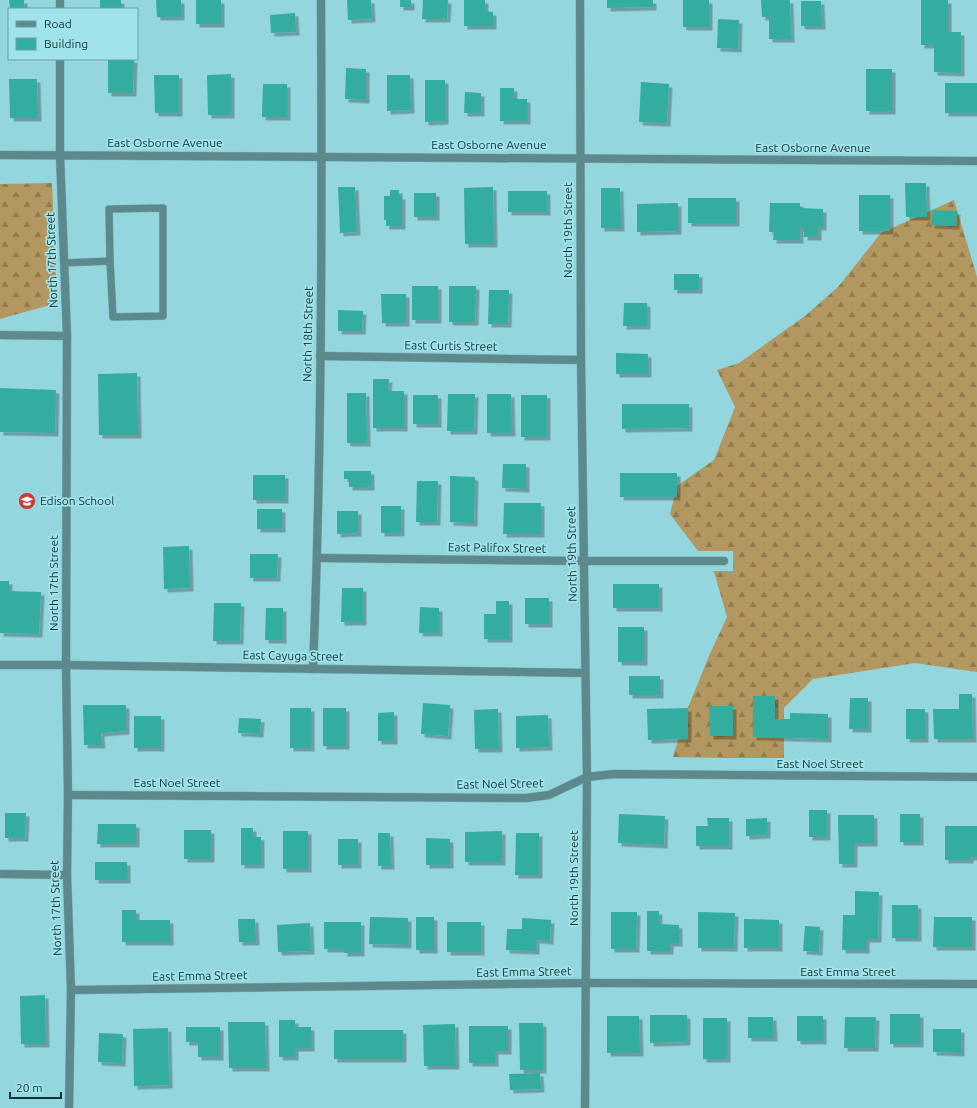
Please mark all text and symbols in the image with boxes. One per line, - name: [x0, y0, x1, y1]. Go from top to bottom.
- legend: [8, 8, 138, 60]
- text: Road: [44, 17, 72, 30]
- text: Building: [44, 37, 88, 50]
- street label: East Osborne Avenue: [107, 136, 223, 149]
- street label: East Osborne Avenue: [431, 138, 547, 151]
- street label: East Osborne Avenue: [755, 141, 871, 154]
- street label: North 19th Street: [561, 182, 574, 278]
- street label: North 17th Street: [43, 212, 60, 308]
- street label: North 18th Street: [300, 286, 315, 382]
- street label: East Curtis Street: [404, 338, 498, 353]
- school or university icon: Edison School: [17, 491, 37, 511]
- place label: Edison School: [40, 494, 114, 507]
- street label: North 19th Street: [564, 506, 579, 602]
- street label: North 17th Street: [47, 535, 60, 631]
- street label: East Palifox Street: [448, 540, 547, 555]
- street label: East Cayuga Street: [242, 648, 344, 663]
- street label: East Noel Street: [776, 757, 864, 770]
- street label: East Noel Street: [133, 776, 221, 789]
- street label: East Noel Street: [456, 776, 544, 791]
- street label: North 19th Street: [567, 830, 580, 926]
- street label: North 17th Street: [47, 860, 64, 956]
- street label: East Emma Street: [476, 964, 572, 979]
- street label: East Emma Street: [800, 965, 896, 978]
- street label: East Emma Street: [152, 968, 248, 983]
- scale bar: [10, 1074, 61, 1100]
- text: 20 m: [16, 1081, 43, 1094]

